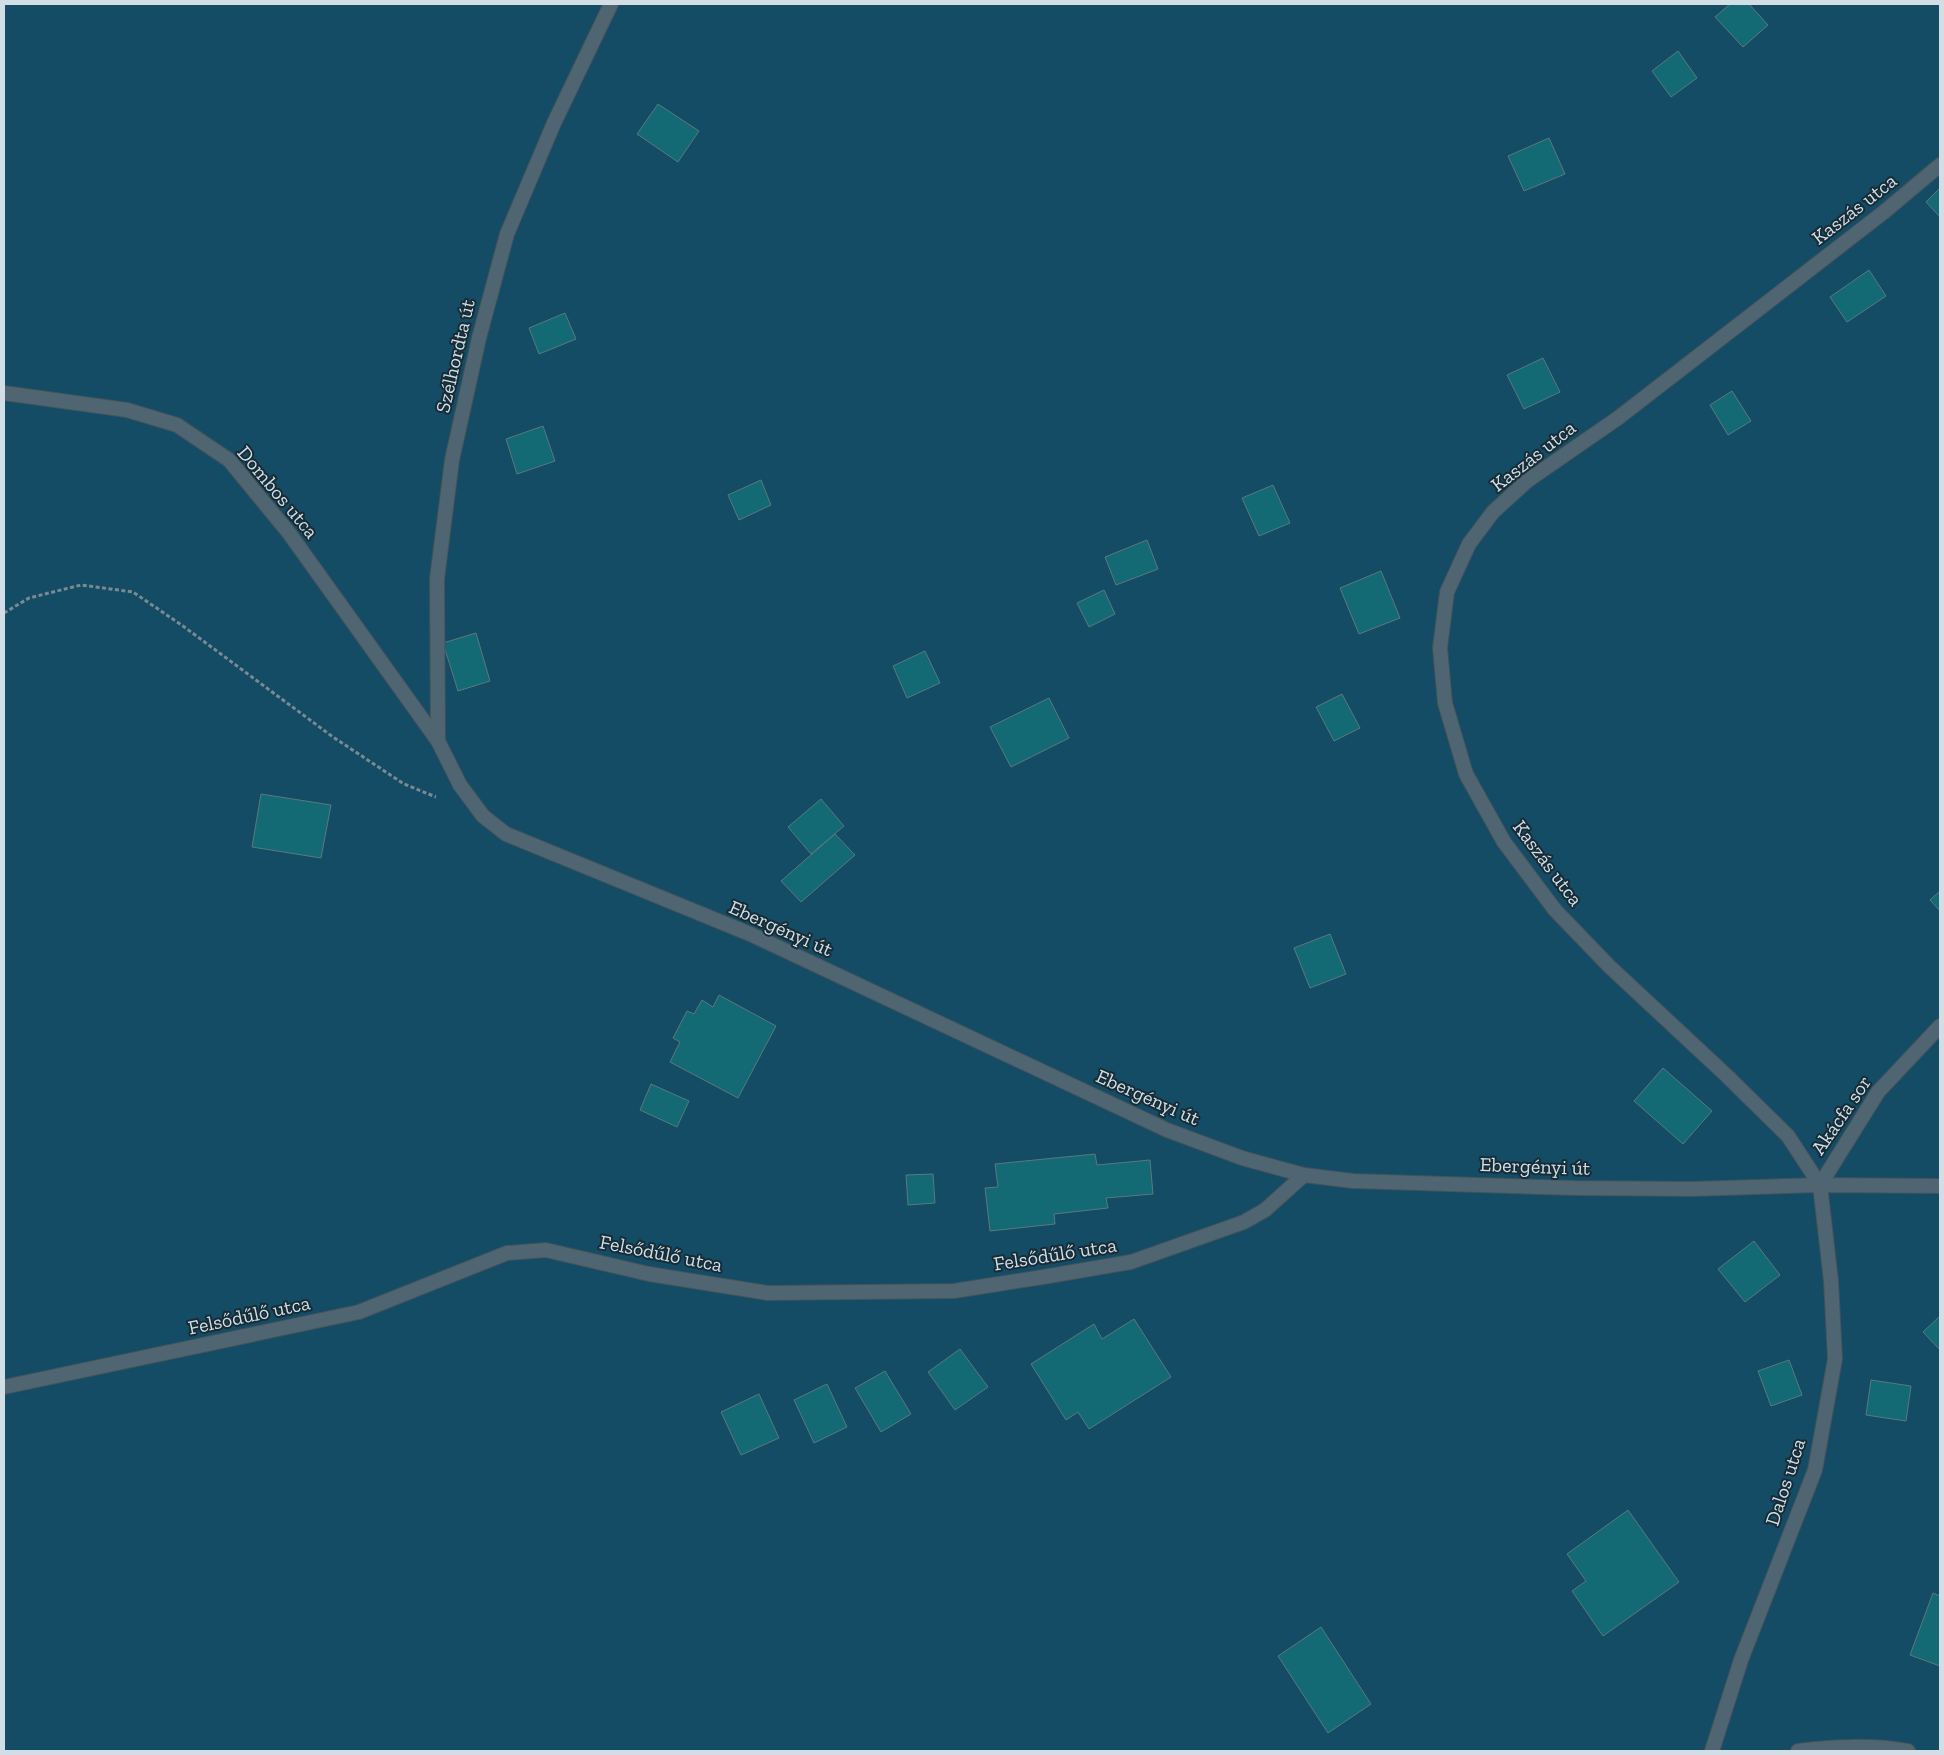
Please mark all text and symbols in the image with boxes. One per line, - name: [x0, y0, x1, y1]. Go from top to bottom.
- street label: Kaszás utca: [1807, 168, 1901, 250]
- street label: Szélhordta út: [430, 296, 480, 415]
- street label: Kaszás utca: [1486, 415, 1580, 497]
- street label: Dombos utca: [232, 441, 324, 543]
- street label: Kaszás utca: [1508, 815, 1588, 911]
- street label: Ebergényi út: [726, 895, 837, 962]
- street label: Ebergényi út: [1093, 1064, 1204, 1131]
- street label: Akácfa sor: [1806, 1071, 1876, 1159]
- street label: Ebergényi út: [1479, 1152, 1591, 1180]
- street label: Felsődűlő utca: [598, 1229, 725, 1277]
- street label: Felsődűlő utca: [992, 1232, 1119, 1276]
- street label: Felsődűlő utca: [186, 1290, 313, 1340]
- street label: Dalos utca: [1760, 1435, 1810, 1529]

